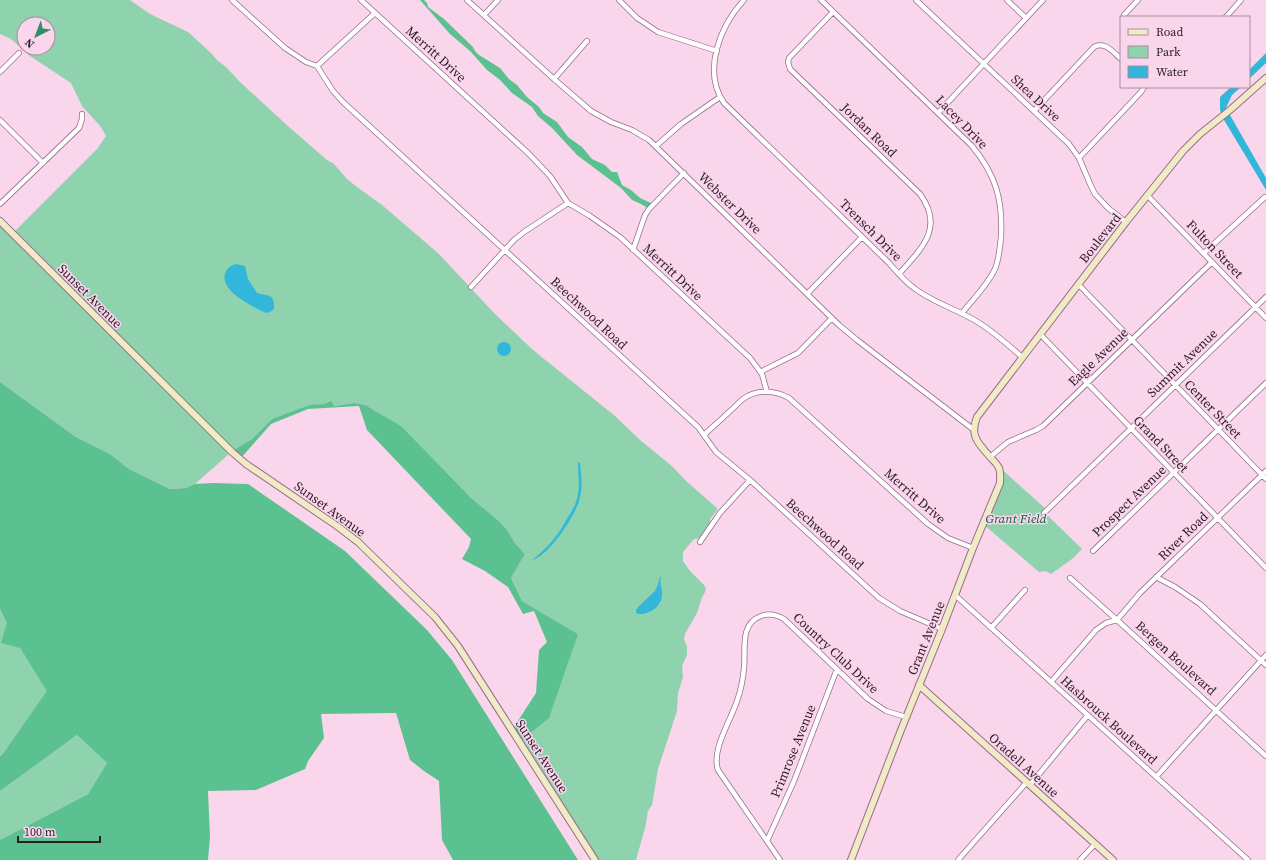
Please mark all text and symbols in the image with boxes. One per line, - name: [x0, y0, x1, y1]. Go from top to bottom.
- north arrow: [16, 16, 56, 56]
- legend: [1120, 16, 1250, 88]
- street label: Merritt Drive: [402, 22, 470, 86]
- text: Road: [1156, 24, 1183, 40]
- text: N: [22, 35, 38, 51]
- text: Park: [1156, 44, 1181, 60]
- text: Water: [1156, 64, 1188, 80]
- street label: Shea Drive: [1008, 71, 1065, 126]
- street label: Lacey Drive: [932, 92, 992, 153]
- street label: Jordan Road: [837, 98, 901, 161]
- street label: Webster Drive: [695, 168, 766, 238]
- street label: Trensch Drive: [836, 195, 906, 265]
- street label: Boulevard: [1075, 209, 1125, 266]
- street label: Fulton Street: [1183, 216, 1248, 282]
- street label: Merritt Drive: [639, 240, 707, 304]
- street label: Sunset Avenue: [54, 260, 126, 332]
- street label: Beechwood Road: [547, 273, 631, 353]
- street label: Eagle Avenue: [1064, 324, 1132, 390]
- street label: Summit Avenue: [1143, 325, 1221, 401]
- street label: Center Street: [1181, 376, 1246, 443]
- street label: Grand Street: [1130, 412, 1193, 477]
- street label: Prospect Avenue: [1089, 461, 1170, 540]
- street label: Merritt Drive: [881, 465, 949, 528]
- street label: Sunset Avenue: [291, 477, 369, 541]
- street label: Beechwood Road: [783, 495, 868, 574]
- street label: River Road: [1154, 508, 1212, 564]
- park label: Grant Field: [985, 510, 1047, 527]
- street label: Grant Avenue: [903, 598, 949, 678]
- street label: Country Club Drive: [789, 609, 883, 698]
- street label: Bergen Boulevard: [1132, 617, 1220, 699]
- street label: Hasbrouck Boulevard: [1057, 672, 1161, 768]
- street label: Primrose Avenue: [767, 702, 820, 800]
- street label: Sunset Avenue: [512, 716, 572, 796]
- street label: Oradell Avenue: [985, 729, 1063, 801]
- scale bar: [18, 818, 100, 844]
- text: 100 m: [24, 824, 56, 840]

